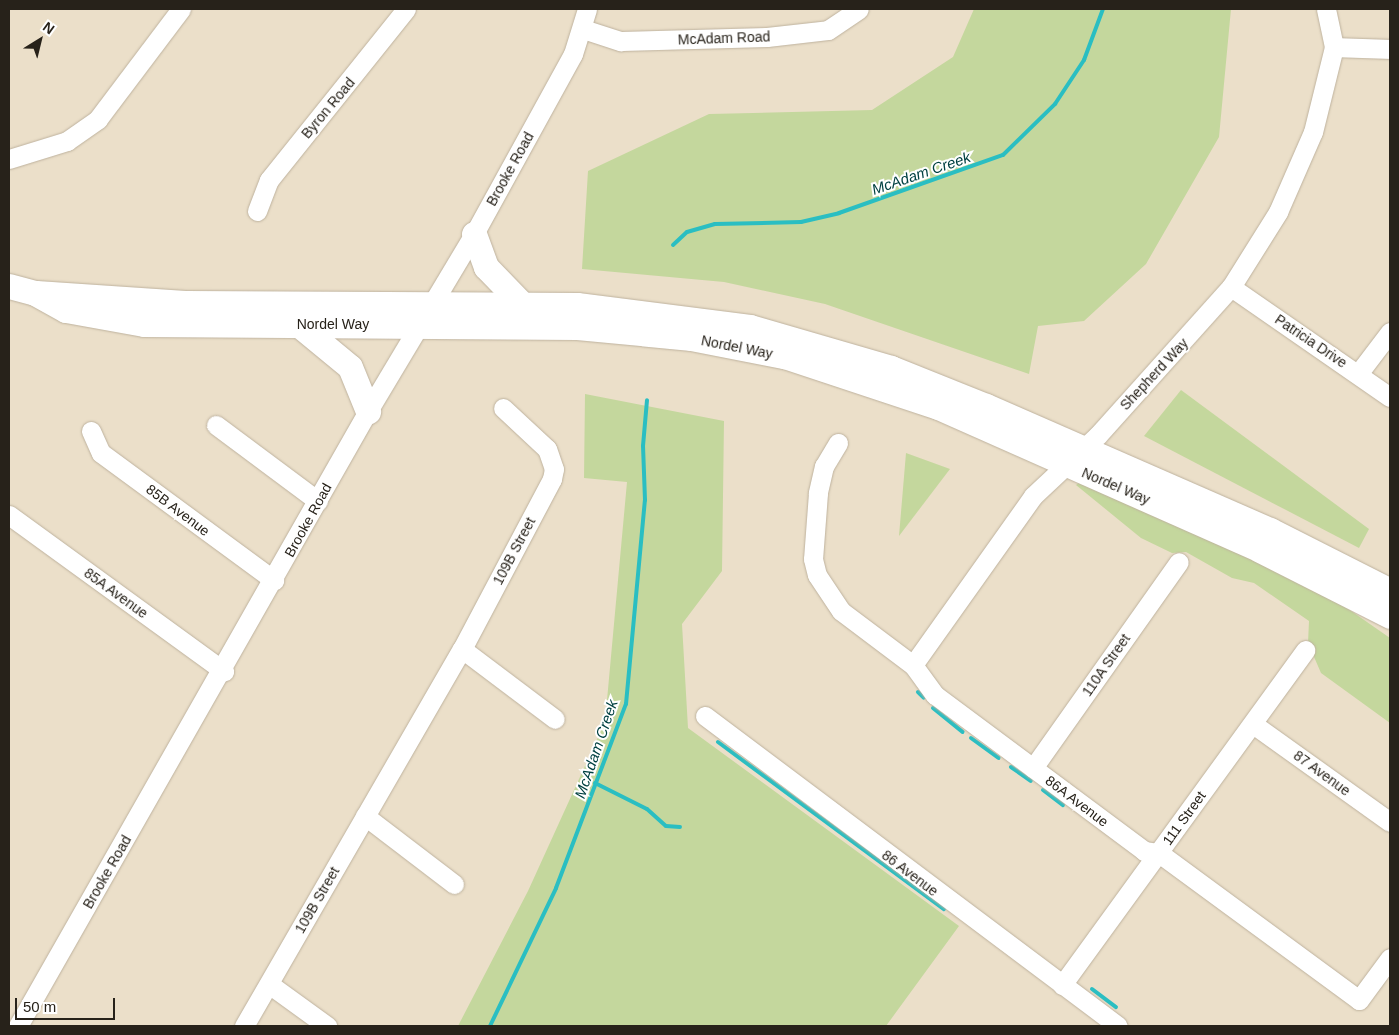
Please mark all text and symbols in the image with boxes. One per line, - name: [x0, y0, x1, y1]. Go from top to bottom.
- north arrow: [15, 15, 65, 65]
- text: N: [40, 18, 58, 37]
- street label: McAdam Road: [677, 28, 771, 48]
- street label: Byron Road: [298, 74, 358, 142]
- street label: Brooke Road: [483, 129, 537, 209]
- water label: McAdam Creek: [869, 148, 973, 198]
- street label: Patricia Drive: [1272, 311, 1350, 371]
- street label: Nordel Way: [297, 316, 369, 332]
- street label: Nordel Way: [700, 332, 774, 362]
- street label: Shepherd Way: [1116, 335, 1192, 413]
- street label: Nordel Way: [1079, 464, 1153, 508]
- street label: 85B Avenue: [143, 480, 213, 540]
- street label: Brooke Road: [281, 480, 335, 560]
- street label: 109B Street: [489, 514, 539, 588]
- street label: 85A Avenue: [80, 564, 152, 622]
- street label: 110A Street: [1078, 630, 1134, 700]
- water label: McAdam Creek: [571, 697, 621, 801]
- street label: 87 Avenue: [1290, 747, 1354, 799]
- street label: 86A Avenue: [1042, 771, 1112, 831]
- street label: 111 Street: [1159, 788, 1209, 848]
- street label: Brooke Road: [79, 832, 135, 912]
- street label: 86 Avenue: [878, 846, 942, 900]
- street label: 109B Street: [291, 864, 343, 936]
- scale bar: [18, 988, 118, 1020]
- text: 50 m: [23, 998, 56, 1015]

